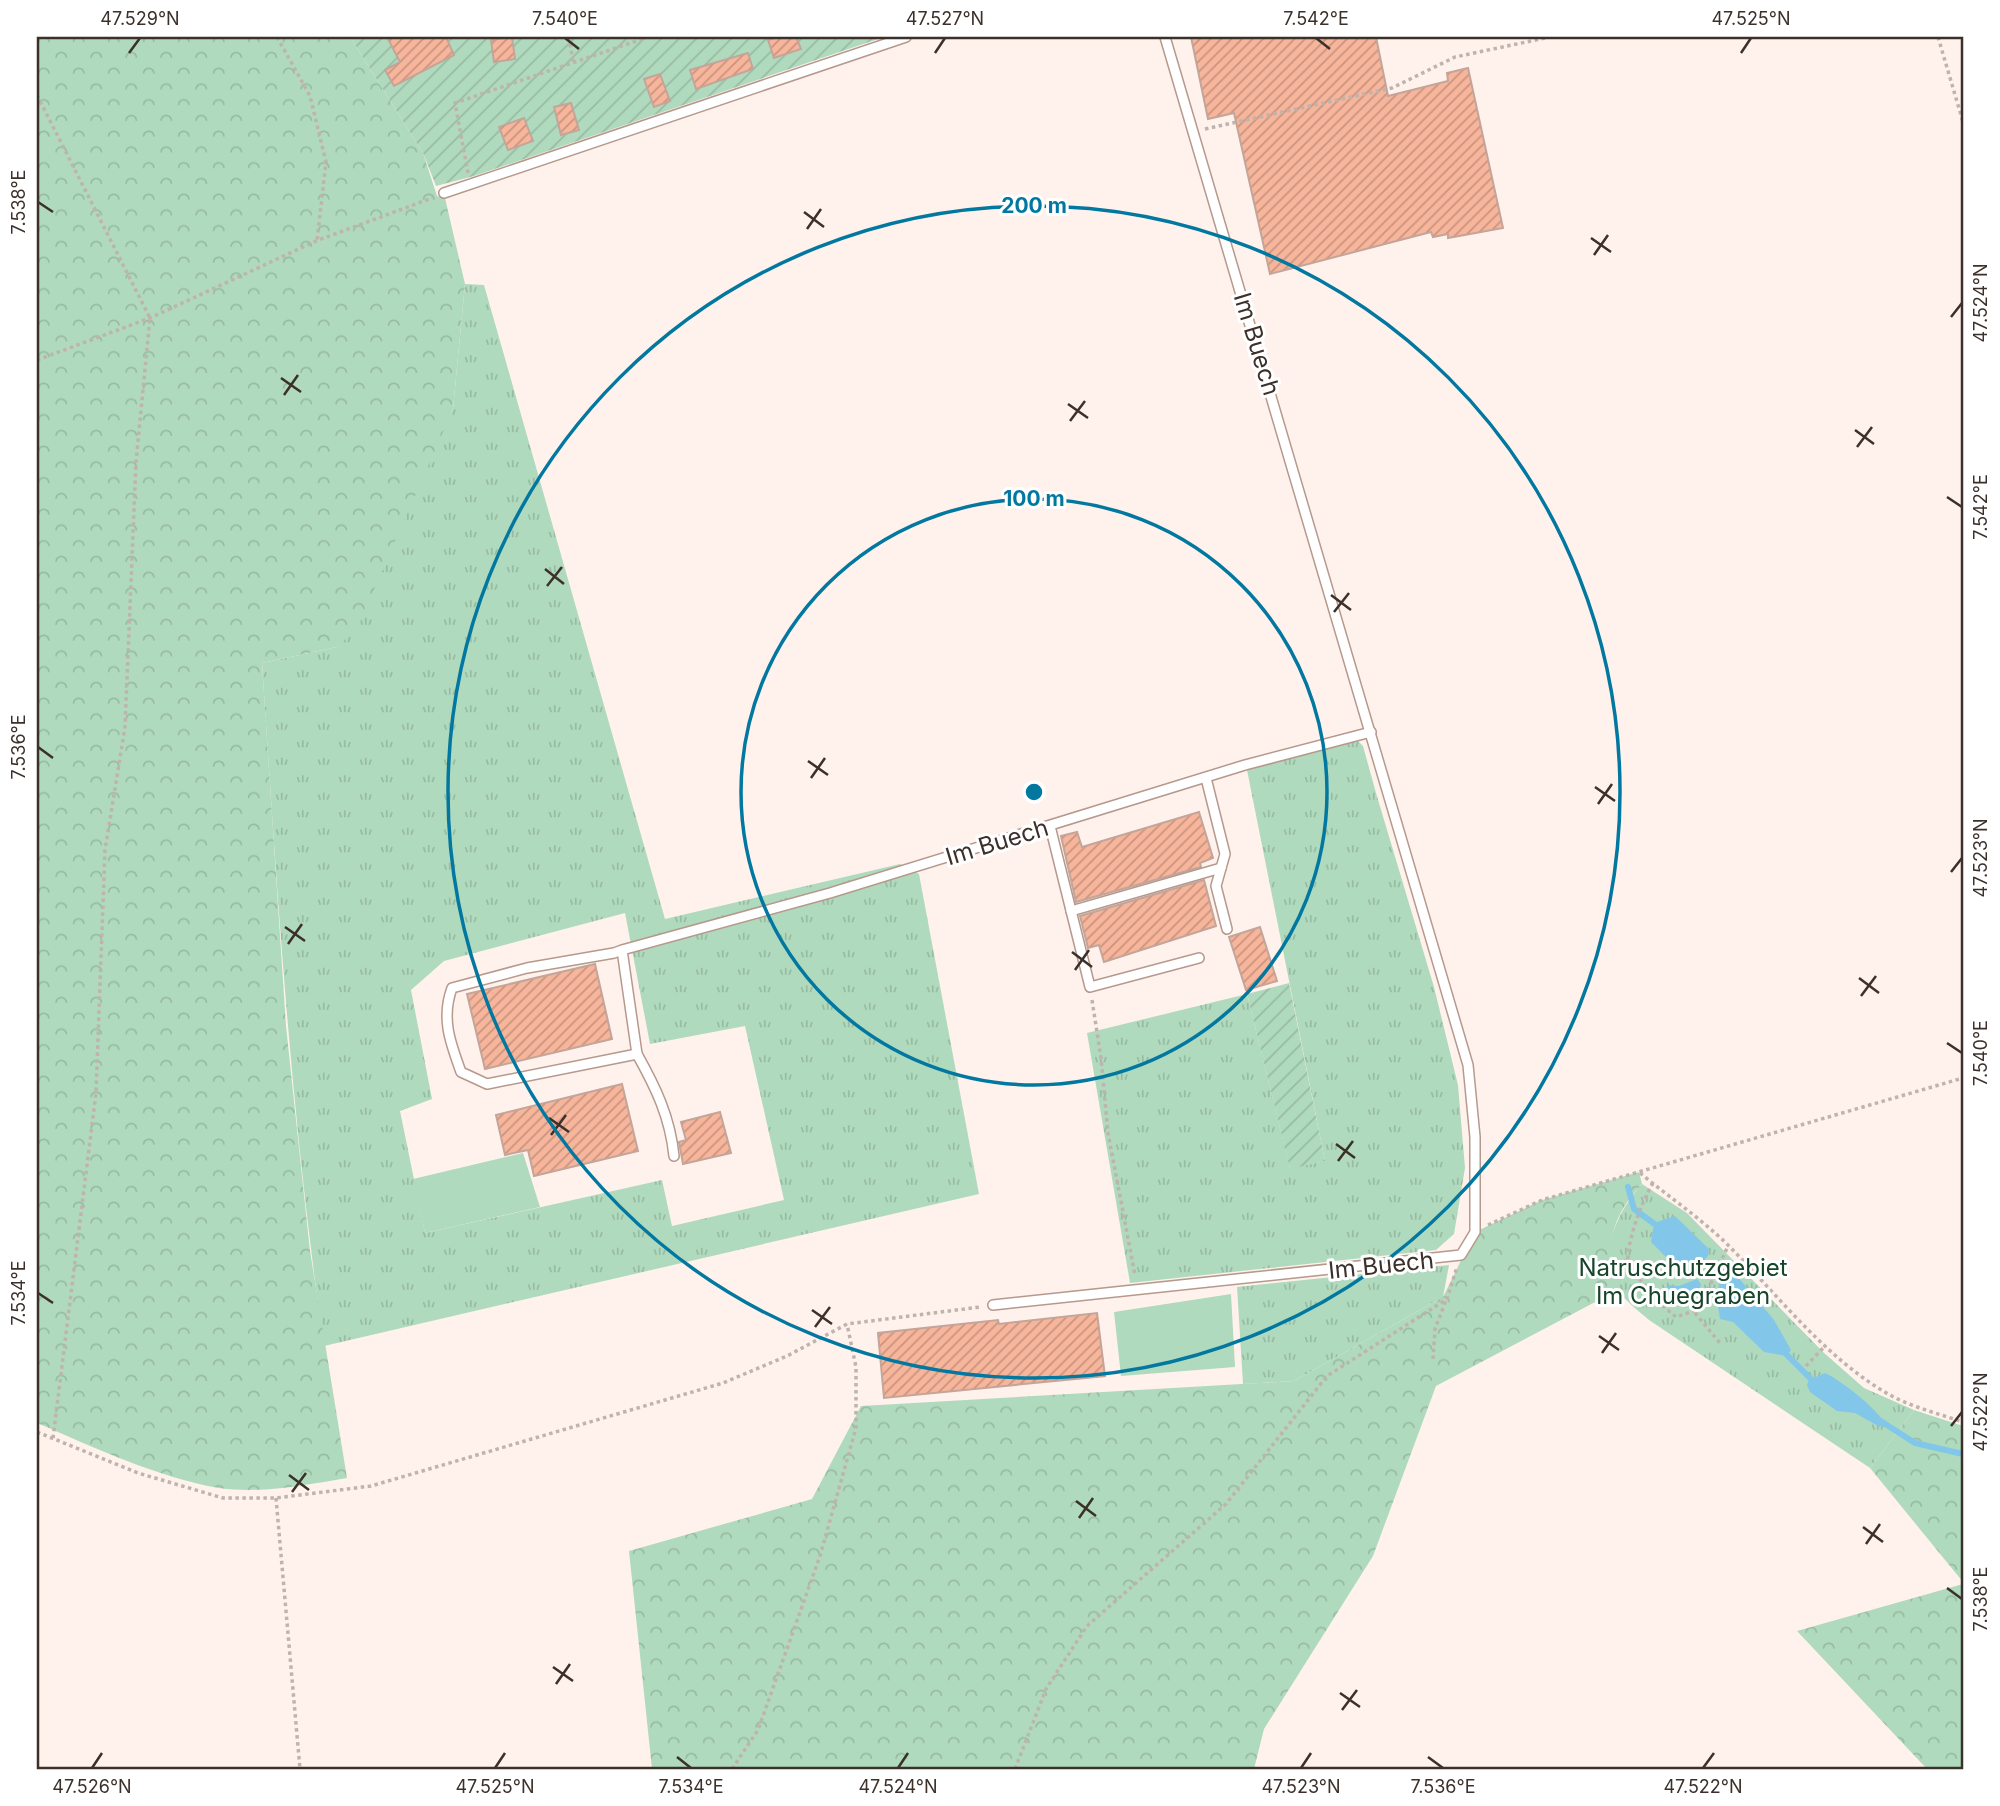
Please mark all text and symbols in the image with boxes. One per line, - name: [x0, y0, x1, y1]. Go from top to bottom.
- text: 47.529°N: [100, 8, 180, 29]
- text: 7.540°E: [532, 8, 598, 29]
- text: 47.527°N: [906, 8, 984, 29]
- text: 7.542°E: [1283, 8, 1349, 29]
- text: 47.525°N: [1711, 8, 1791, 29]
- text: 7.538°E: [8, 170, 29, 234]
- text: 200 m: [1001, 193, 1067, 218]
- text: 47.524°N: [1970, 263, 1991, 343]
- street label: Im Buech: [1228, 289, 1286, 399]
- text: 7.542°E: [1970, 474, 1991, 540]
- text: 100 m: [1003, 486, 1065, 511]
- text: 7.536°E: [8, 714, 29, 780]
- centre of rings: [1022, 780, 1046, 804]
- street label: Im Buech: [942, 813, 1052, 871]
- text: 47.523°N: [1970, 818, 1991, 898]
- text: 7.540°E: [1970, 1020, 1991, 1086]
- street label: Im Buech: [1327, 1245, 1435, 1285]
- park label: Natruschutzgebiet Im Chuegraben: [1578, 1253, 1788, 1310]
- text: 7.534°E: [8, 1260, 29, 1326]
- text: 47.522°N: [1970, 1372, 1991, 1452]
- text: 7.538°E: [1970, 1567, 1991, 1631]
- text: 47.526°N: [52, 1776, 132, 1797]
- text: 47.525°N: [455, 1776, 535, 1797]
- text: 7.534°E: [658, 1776, 724, 1797]
- text: 47.524°N: [858, 1776, 938, 1797]
- text: 47.523°N: [1261, 1776, 1341, 1797]
- text: 7.536°E: [1410, 1776, 1476, 1797]
- text: 47.522°N: [1663, 1776, 1743, 1797]

